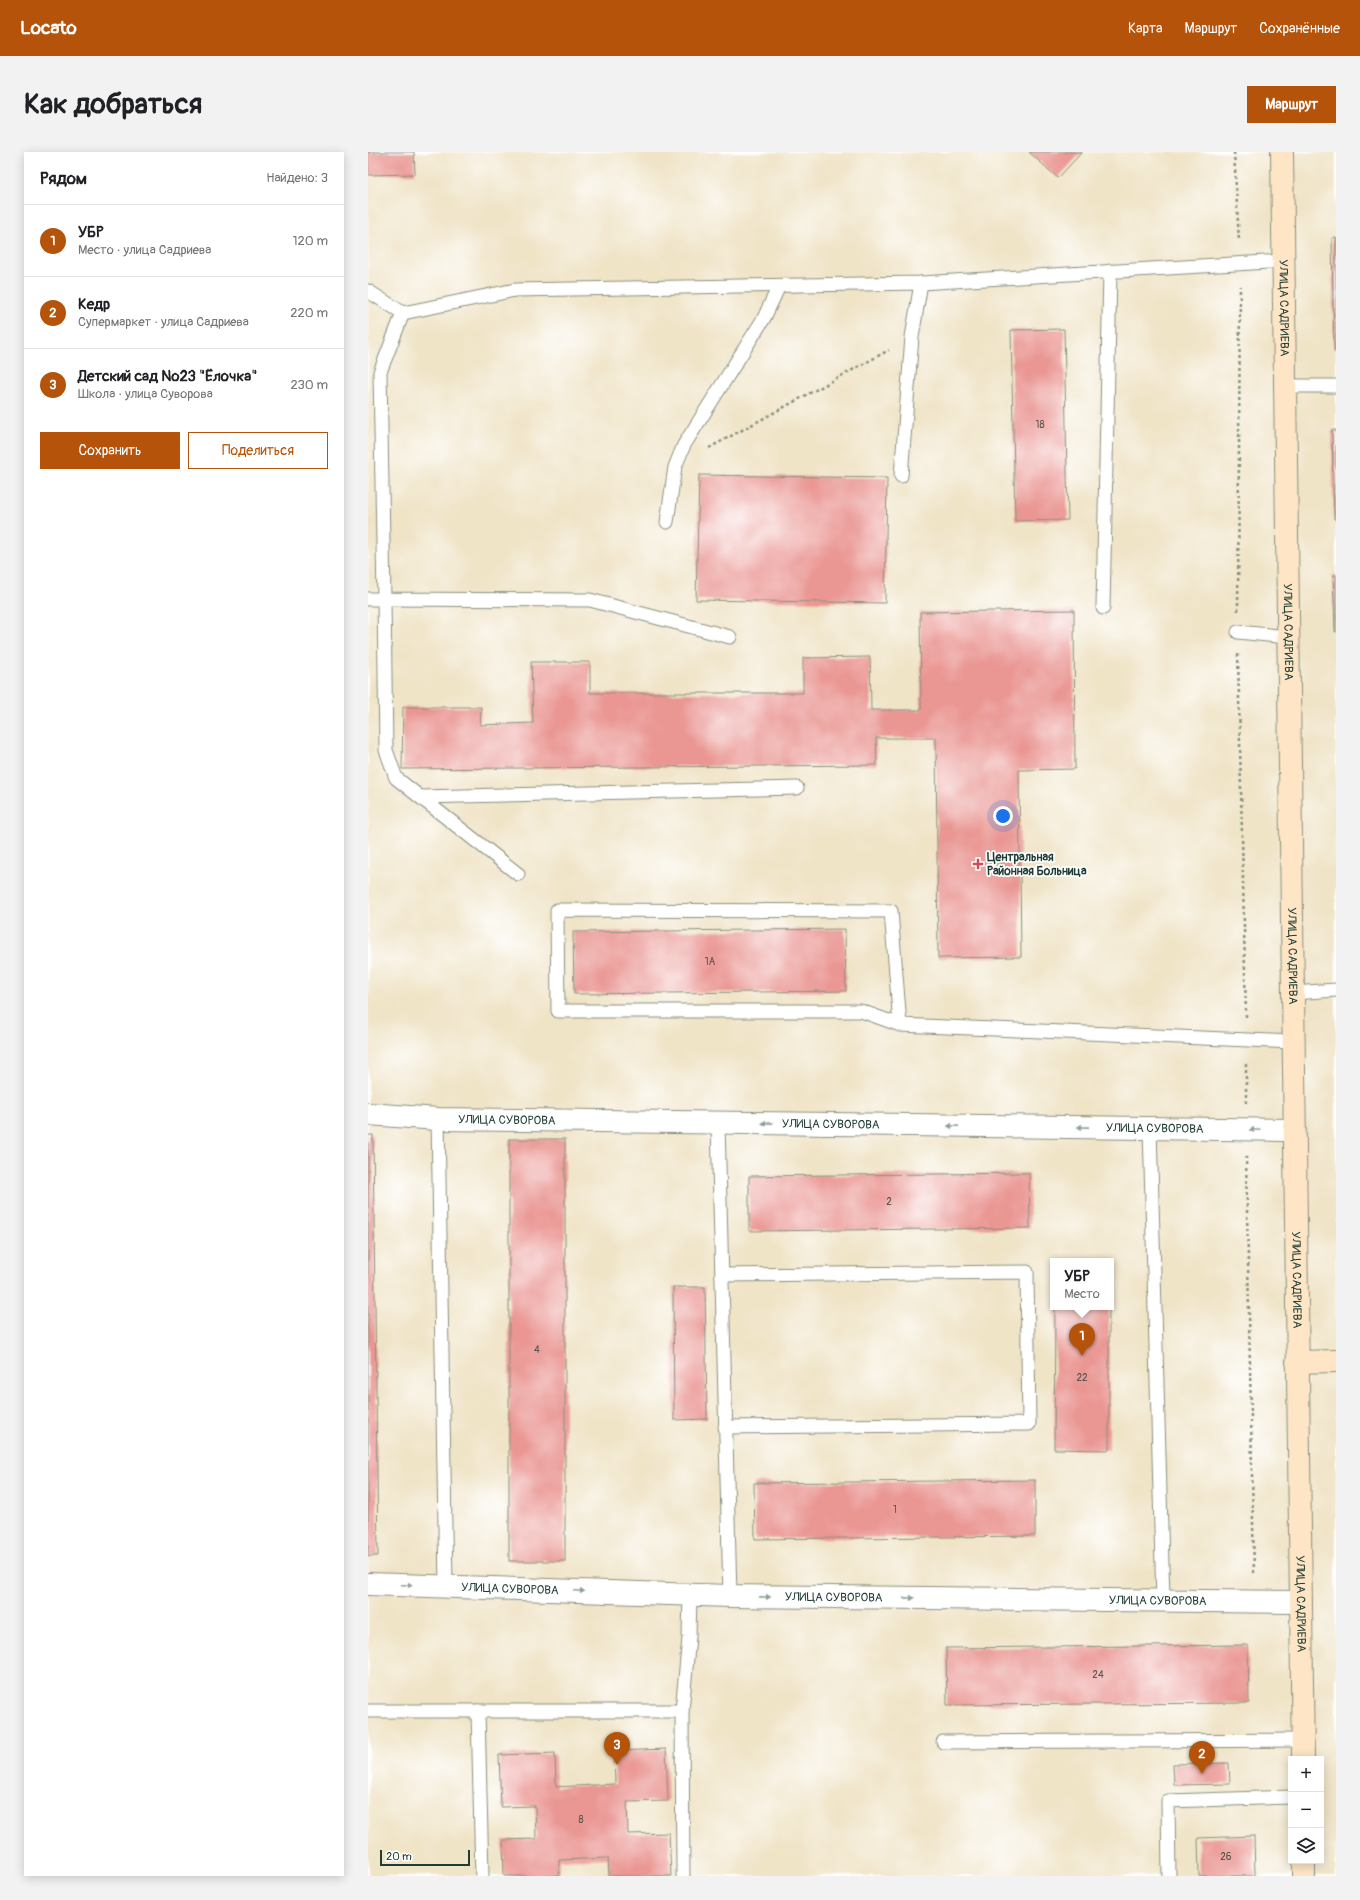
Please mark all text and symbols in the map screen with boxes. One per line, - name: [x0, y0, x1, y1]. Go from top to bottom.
- text: Locato: [20, 16, 77, 40]
- text: Карта: [1128, 20, 1163, 37]
- text: Маршрут: [1185, 20, 1237, 37]
- text: Сохранённые: [1259, 20, 1340, 37]
- button: Маршрут: [1247, 86, 1336, 123]
- text: Как добраться: [24, 87, 202, 122]
- text: Рядом: [40, 168, 87, 189]
- text: Найдено: 3: [266, 170, 328, 186]
- text: УБР: [78, 223, 103, 242]
- text: 1: [50, 233, 56, 249]
- text: 120 m: [292, 233, 328, 249]
- text: Место · улица Садриева: [78, 242, 211, 258]
- street label: УЛИЦА САДРИЕВА: [1276, 259, 1292, 357]
- text: Кедр: [78, 295, 110, 314]
- text: 2: [49, 305, 57, 321]
- text: 220 m: [290, 305, 328, 321]
- text: Супермаркет · улица Садриева: [78, 314, 249, 330]
- text: Детский сад №23 "Ёлочка": [78, 367, 257, 386]
- text: 3: [49, 377, 57, 393]
- text: 230 m: [291, 377, 328, 393]
- text: Школа · улица Суворова: [78, 386, 213, 402]
- house number: 18: [1036, 419, 1044, 431]
- button: Сохранить: [40, 432, 180, 469]
- button: Поделиться: [188, 432, 328, 469]
- street label: УЛИЦА САДРИЕВА: [1280, 583, 1296, 681]
- your location: [993, 806, 1013, 826]
- place label: Центральная Районная Больница: [987, 850, 1087, 879]
- marker: Центральная Районная Больница: [972, 858, 984, 870]
- street label: УЛИЦА САДРИЕВА: [1284, 907, 1301, 1005]
- house number: 1А: [705, 956, 716, 968]
- street label: УЛИЦА СУВОРОВА: [458, 1112, 556, 1128]
- street label: УЛИЦА СУВОРОВА: [782, 1116, 880, 1132]
- one-way arrow: [760, 1120, 773, 1126]
- street label: УЛИЦА СУВОРОВА: [1106, 1120, 1204, 1136]
- one-way arrow: [946, 1123, 959, 1129]
- one-way arrow: [1076, 1124, 1089, 1130]
- one-way arrow: [1248, 1127, 1261, 1133]
- house number: 2: [886, 1196, 892, 1208]
- street label: УЛИЦА САДРИЕВА: [1289, 1231, 1305, 1329]
- popup: [1050, 1258, 1114, 1310]
- text: УБР: [1064, 1267, 1090, 1286]
- text: Место: [1064, 1286, 1100, 1302]
- pin: 1: [1069, 1323, 1095, 1356]
- house number: 4: [534, 1344, 540, 1356]
- house number: 22: [1076, 1372, 1088, 1384]
- house number: 1: [893, 1504, 897, 1516]
- street label: УЛИЦА САДРИЕВА: [1293, 1555, 1309, 1653]
- street label: УЛИЦА СУВОРОВА: [461, 1580, 559, 1598]
- one-way arrow: [401, 1582, 414, 1588]
- one-way arrow: [573, 1587, 585, 1594]
- street label: УЛИЦА СУВОРОВА: [785, 1589, 883, 1605]
- street label: УЛИЦА СУВОРОВА: [1109, 1592, 1207, 1609]
- one-way arrow: [759, 1594, 772, 1600]
- one-way arrow: [903, 1595, 916, 1601]
- house number: 24: [1092, 1669, 1104, 1681]
- pin: 3: [604, 1732, 630, 1765]
- pin: 2: [1189, 1741, 1215, 1774]
- map controls: [1288, 1756, 1324, 1864]
- button: +: [1288, 1756, 1324, 1792]
- button: −: [1288, 1792, 1324, 1828]
- house number: 8: [578, 1814, 584, 1826]
- button: layers: [1288, 1828, 1324, 1864]
- scale bar: [380, 1848, 470, 1867]
- text: 20 m: [386, 1850, 412, 1863]
- house number: 26: [1220, 1851, 1232, 1863]

